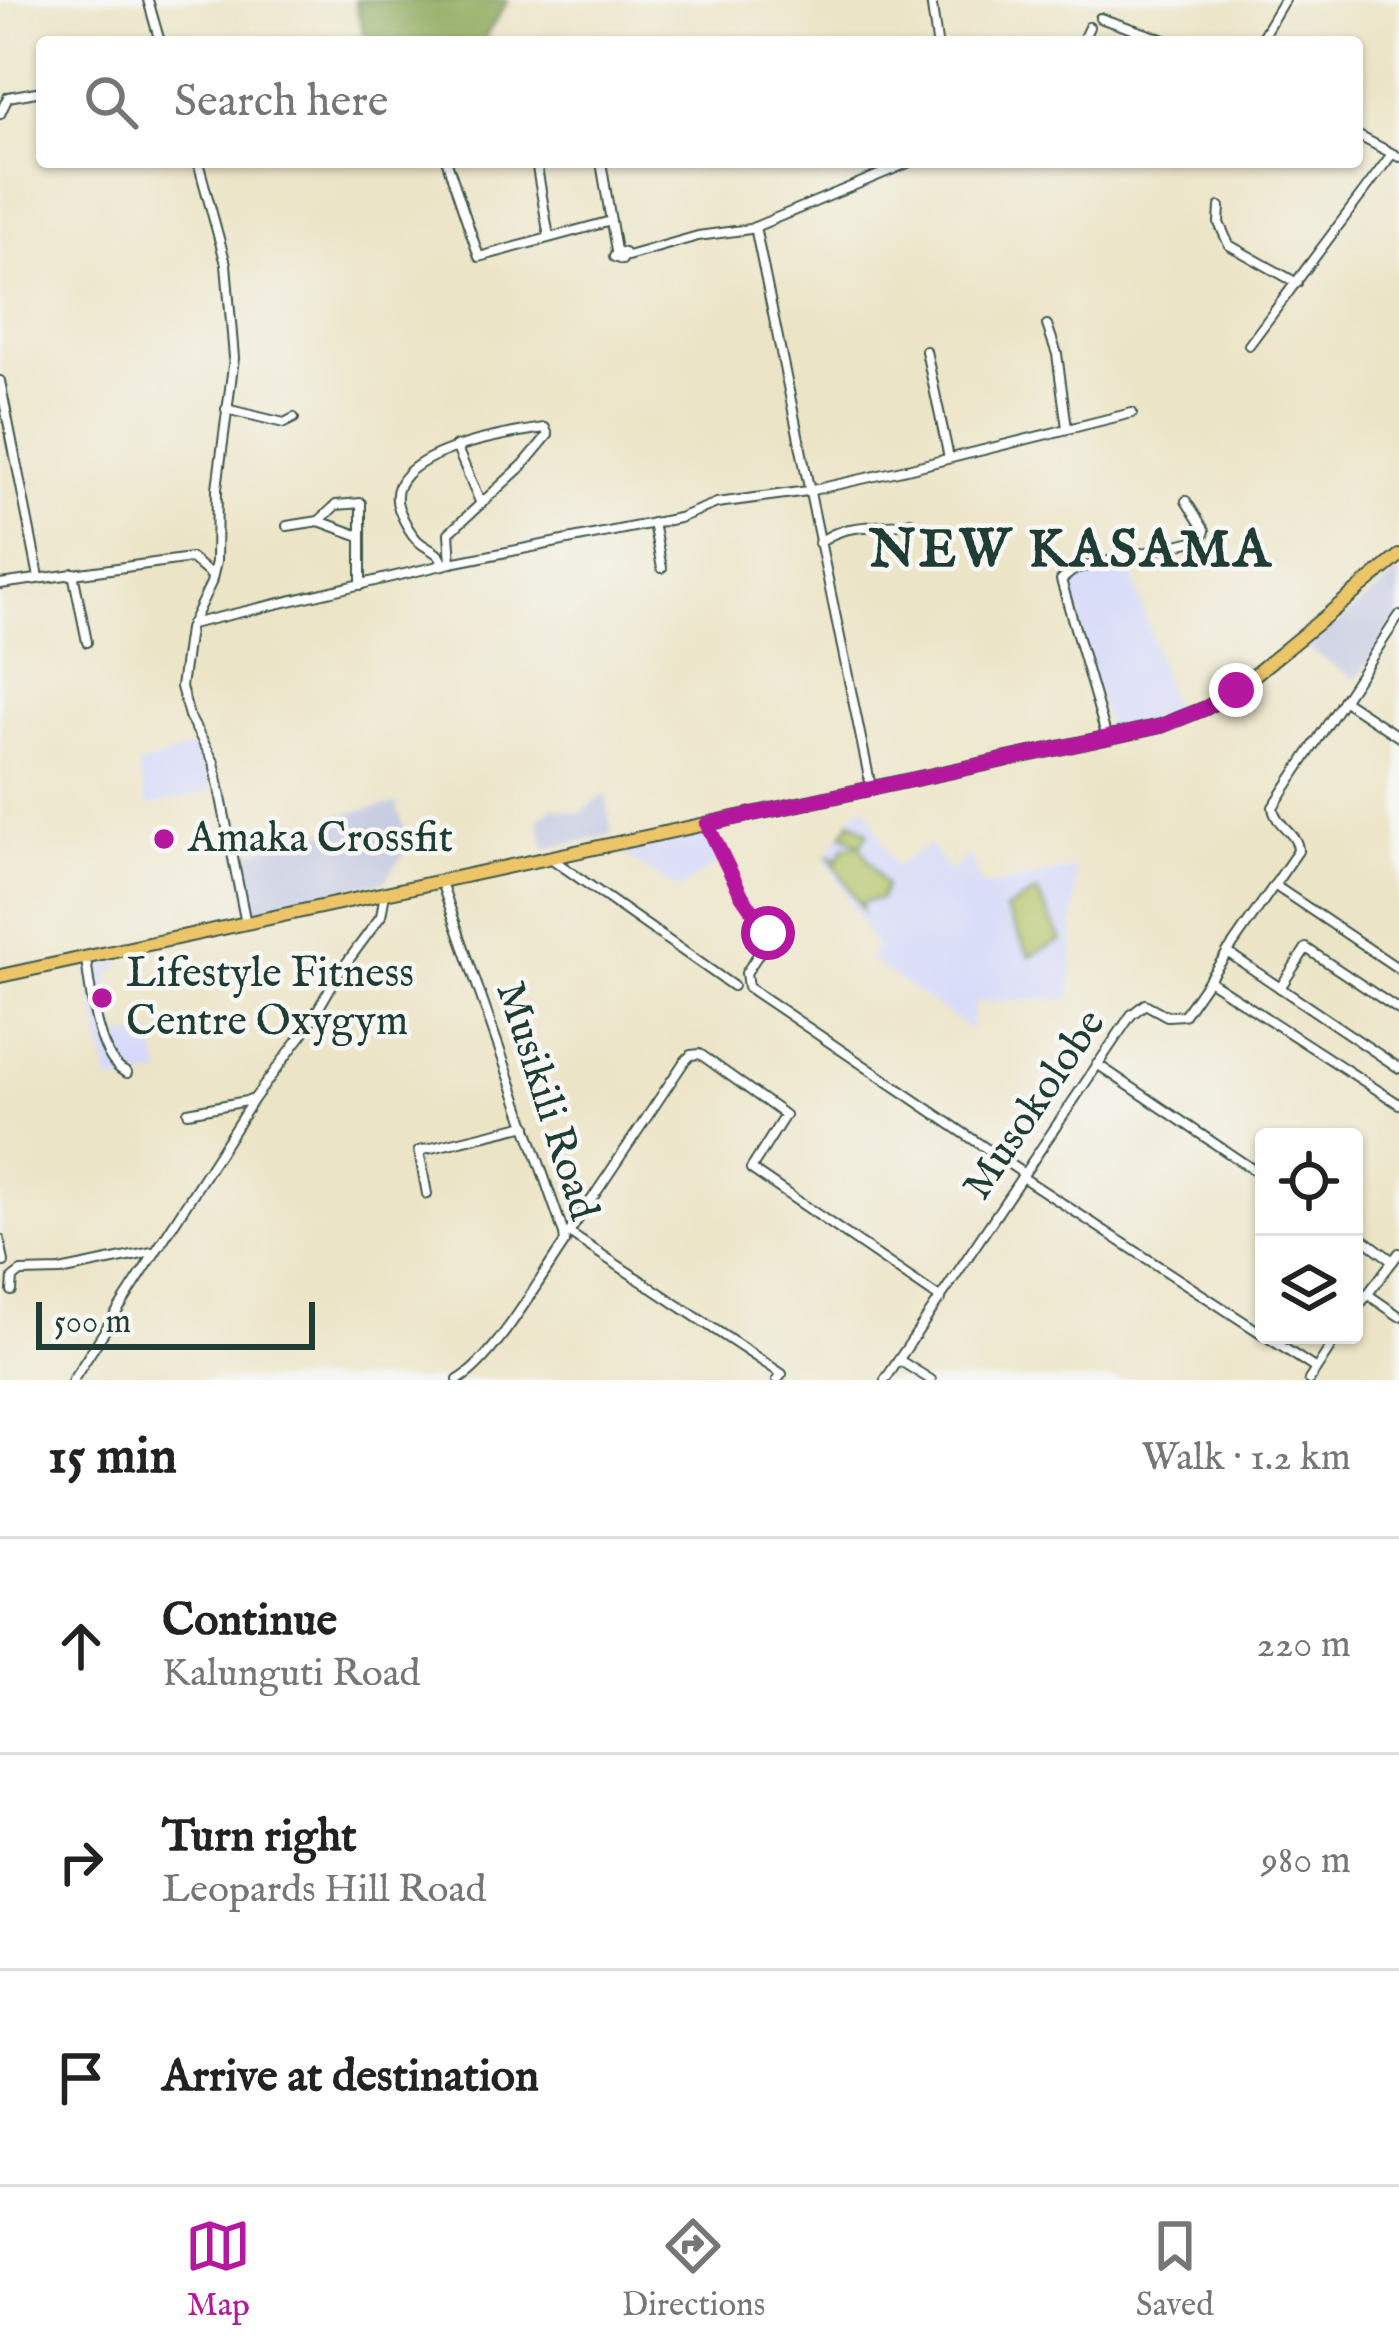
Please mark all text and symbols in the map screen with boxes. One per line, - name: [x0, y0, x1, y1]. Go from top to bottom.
- search box: [36, 36, 1363, 168]
- icon: search: [78, 69, 144, 135]
- text: Search here: [174, 74, 388, 131]
- district label: NEW KASAMA: [868, 517, 1273, 586]
- route end: [1209, 663, 1263, 717]
- place label: Amaka Crossfit: [187, 813, 453, 866]
- marker: Amaka Crossfit: [151, 826, 177, 852]
- route start: [741, 906, 795, 960]
- place label: Lifestyle Fitness Centre Oxygym: [126, 948, 414, 1049]
- street label: Musikili Road: [483, 975, 610, 1227]
- marker: Lifestyle Fitness Centre Oxygym: [89, 985, 115, 1011]
- street label: Musokolobe: [952, 1000, 1118, 1210]
- map controls: [1255, 1128, 1363, 1344]
- button: locate: [1255, 1128, 1363, 1236]
- button: layers: [1255, 1236, 1363, 1344]
- scale bar: [36, 1296, 315, 1349]
- text: 500 m: [54, 1302, 131, 1344]
- text: 15 min: [48, 1426, 177, 1491]
- text: Walk · 1.2 km: [1142, 1434, 1351, 1483]
- text: Continue: [162, 1593, 337, 1650]
- icon: ahead: [48, 1613, 114, 1679]
- text: 220 m: [1257, 1621, 1351, 1670]
- text: Kalunguti Road: [162, 1650, 420, 1699]
- text: Turn right: [162, 1809, 357, 1866]
- icon: right: [48, 1829, 114, 1895]
- text: 980 m: [1261, 1837, 1351, 1886]
- text: Leopards Hill Road: [162, 1866, 486, 1915]
- icon: arrive: [48, 2045, 114, 2111]
- text: Arrive at destination: [162, 2049, 539, 2106]
- tab: Map: [185, 2213, 251, 2327]
- tab: Directions: [622, 2213, 765, 2327]
- tab: Saved: [1136, 2213, 1214, 2327]

